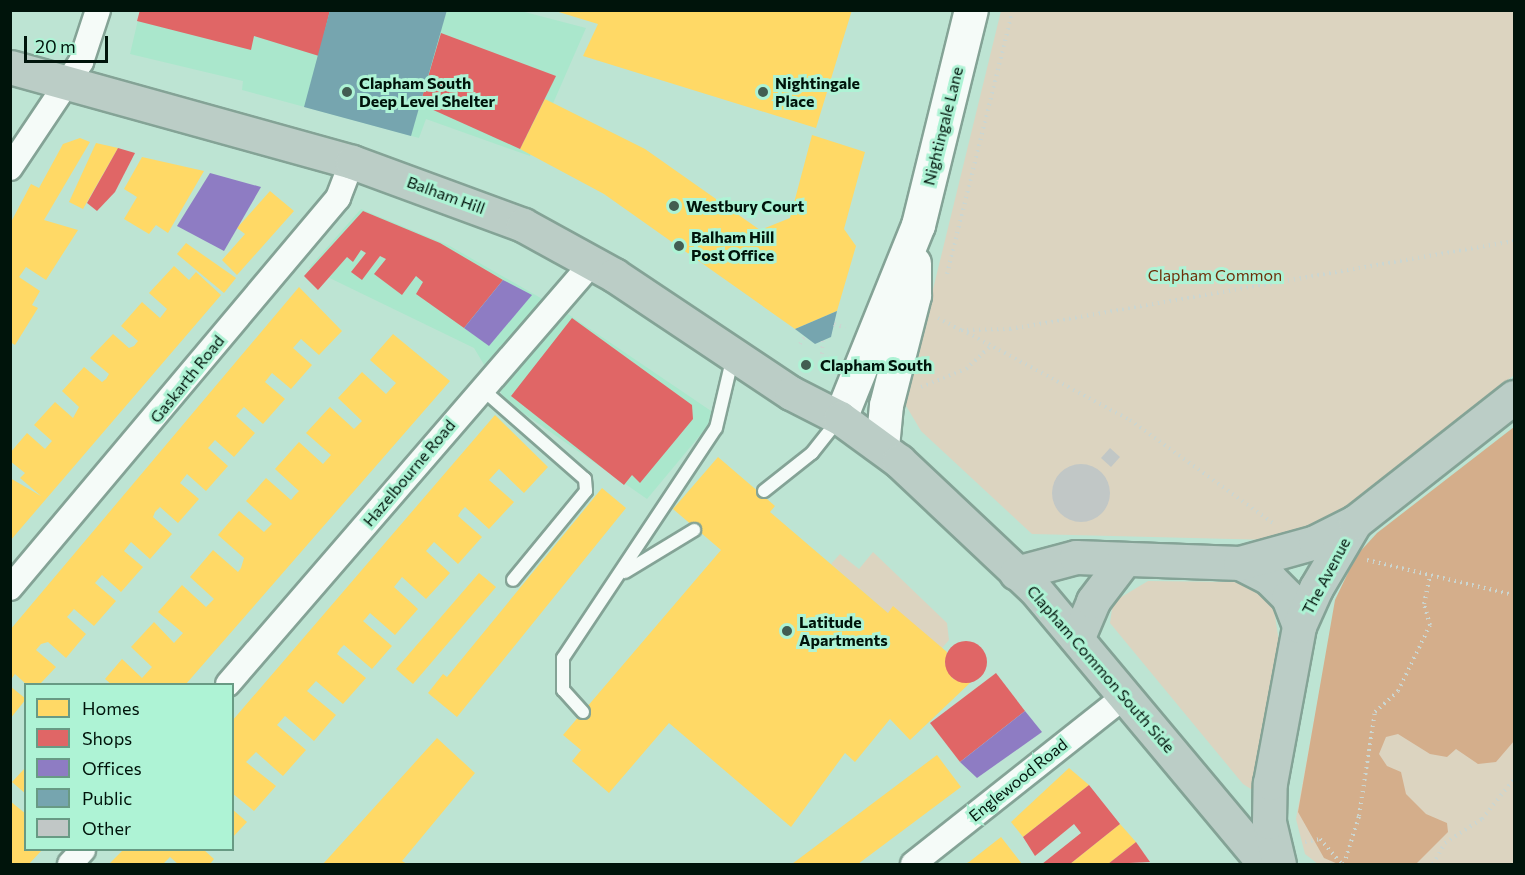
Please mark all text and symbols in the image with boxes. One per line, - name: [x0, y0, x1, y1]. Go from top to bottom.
- scale bar: [27, 24, 111, 62]
- text: 20 m: [35, 35, 76, 57]
- street label: Nightingale Lane: [919, 65, 967, 187]
- place label: Clapham South Deep Level Shelter: [359, 73, 495, 111]
- place label: Nightingale Place: [775, 73, 860, 111]
- marker: Clapham South Deep Level Shelter: [340, 85, 354, 99]
- marker: Nightingale Place: [756, 85, 770, 99]
- street label: Balham Hill: [404, 172, 488, 218]
- place label: Westbury Court: [686, 196, 804, 216]
- marker: Westbury Court: [667, 199, 681, 213]
- place label: Balham Hill Post Office: [691, 227, 774, 265]
- marker: Balham Hill Post Office: [672, 239, 686, 253]
- park label: Clapham Common: [1148, 265, 1282, 285]
- street label: Gaskarth Road: [146, 331, 228, 427]
- place label: Clapham South: [820, 355, 932, 375]
- marker: Clapham South: [797, 356, 815, 374]
- street label: Hazelbourne Road: [359, 416, 459, 530]
- street label: The Avenue: [1298, 534, 1354, 618]
- street label: Clapham Common South Side: [1023, 581, 1179, 757]
- place label: Latitude Apartments: [799, 612, 888, 650]
- marker: Latitude Apartments: [780, 624, 794, 638]
- legend: [24, 683, 234, 851]
- text: Homes: [82, 697, 140, 719]
- text: Shops: [82, 727, 132, 749]
- street label: Englewood Road: [965, 734, 1071, 826]
- text: Offices: [82, 757, 142, 779]
- text: Public: [82, 787, 132, 809]
- text: Other: [82, 817, 131, 839]

